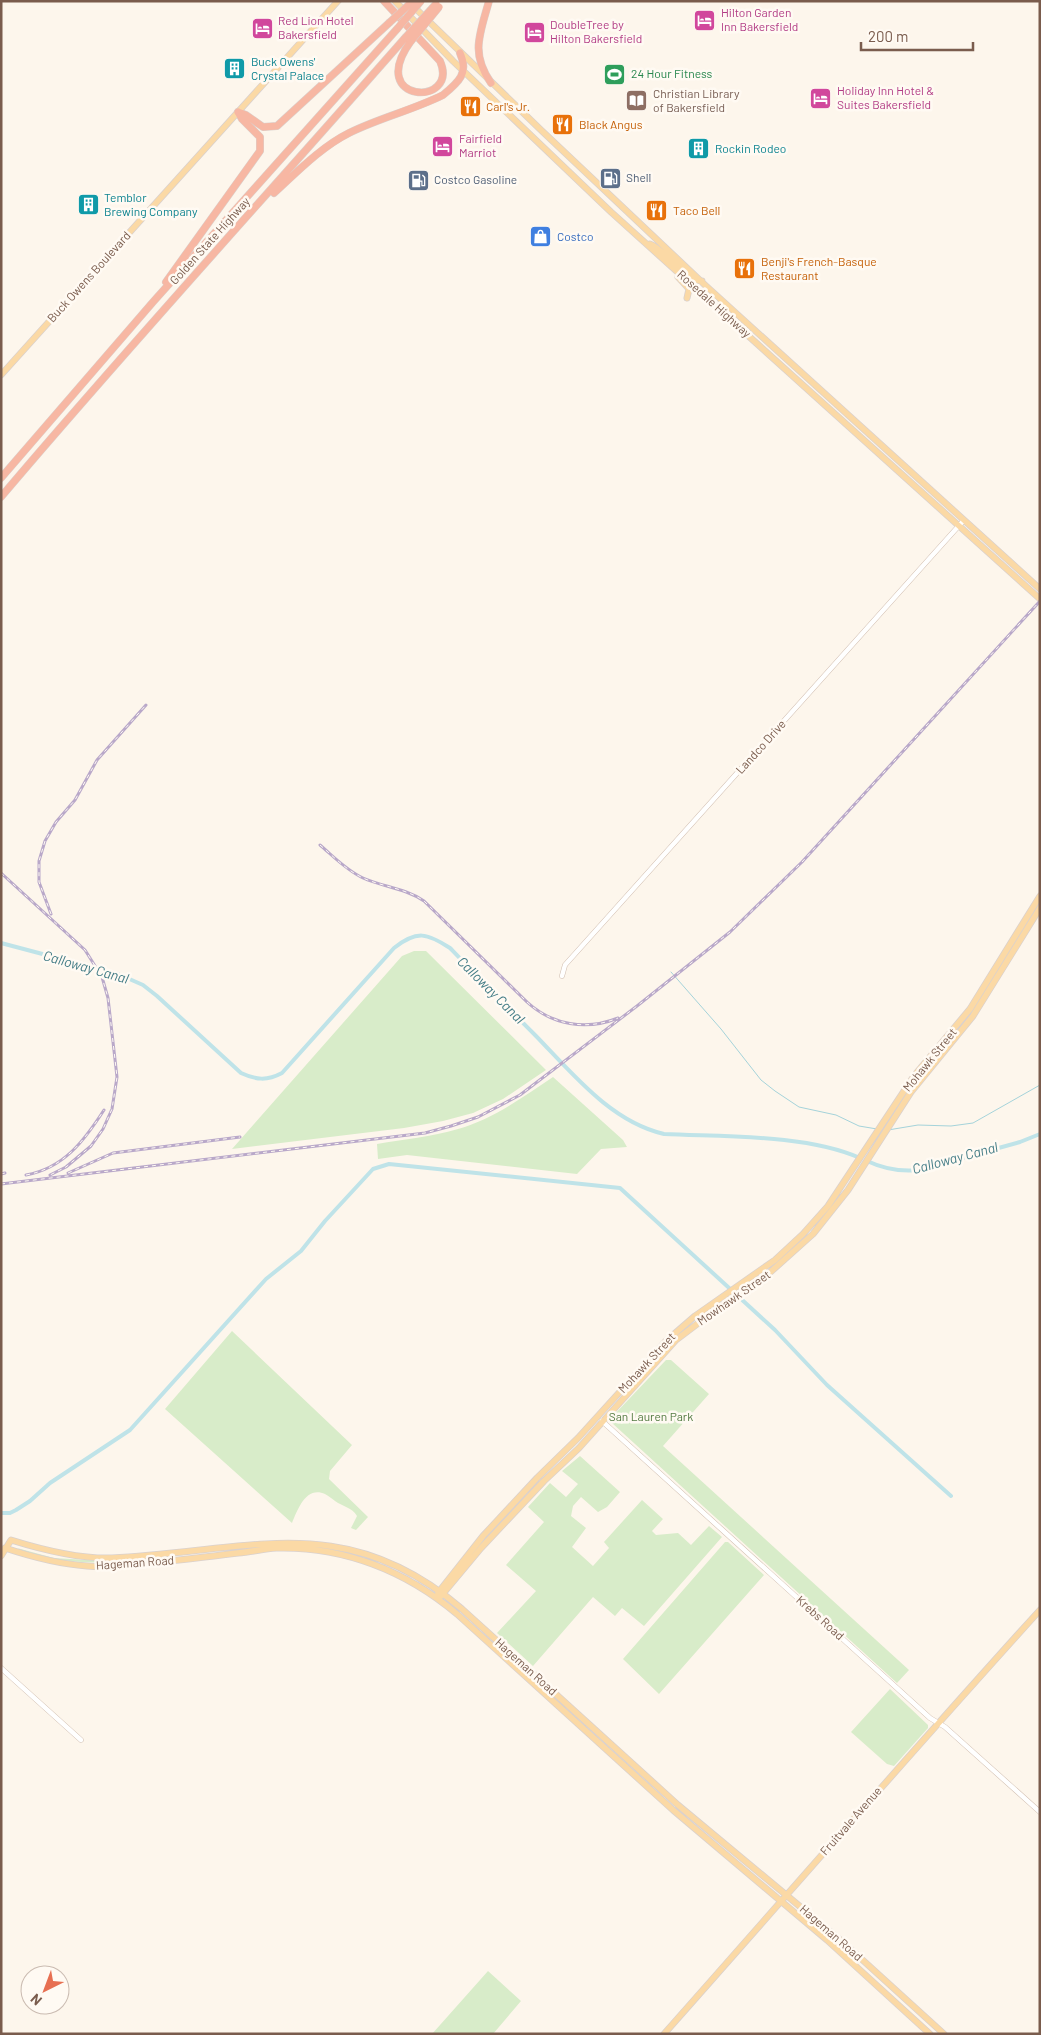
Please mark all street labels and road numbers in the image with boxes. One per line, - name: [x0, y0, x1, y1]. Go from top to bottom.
- street label: Golden State Highway: [166, 193, 252, 287]
- street label: Buck Owens Boulevard: [44, 228, 133, 325]
- street label: Rosedale Highway: [675, 267, 755, 340]
- street label: Landco Drive: [732, 716, 788, 776]
- street label: Mohawk Street: [899, 1025, 959, 1094]
- street label: Mowhawk Street: [694, 1267, 773, 1328]
- street label: Mohawk Street: [615, 1329, 678, 1395]
- street label: Hageman Road: [95, 1552, 174, 1572]
- street label: Krebs Road: [794, 1592, 847, 1642]
- street label: Hageman Road: [493, 1635, 560, 1698]
- street label: Fruitvale Avenue: [817, 1783, 884, 1858]
- street label: Hageman Road: [798, 1901, 866, 1963]

